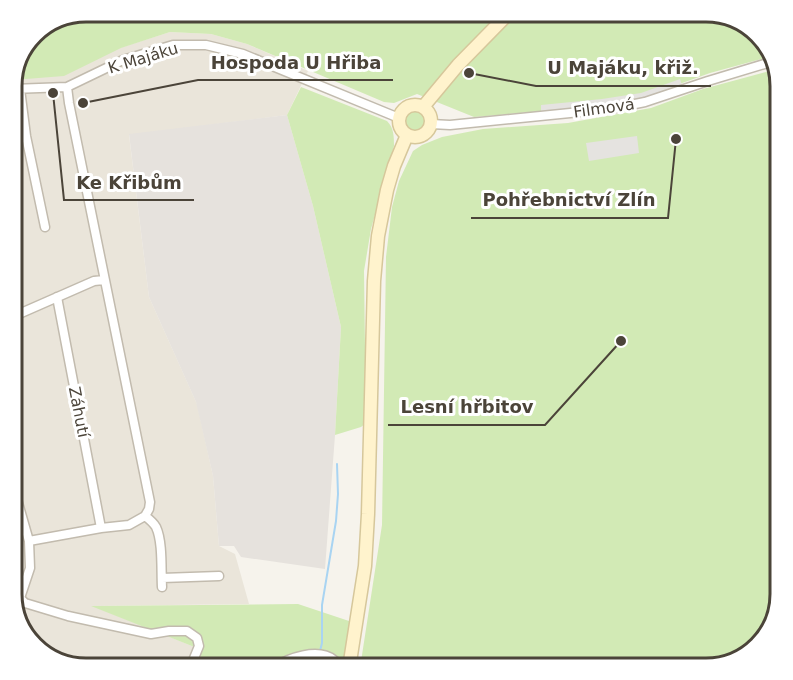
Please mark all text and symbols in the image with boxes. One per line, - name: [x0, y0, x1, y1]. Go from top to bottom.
- street label: K Majáku: [106, 38, 180, 78]
- callout: Hospoda U Hřiba: [198, 44, 393, 80]
- callout: U Majáku, křiž.: [536, 50, 711, 86]
- text: Hospoda U Hřiba: [211, 52, 381, 73]
- text: U Majáku, křiž.: [547, 57, 699, 78]
- street label: Filmová: [572, 94, 636, 122]
- callout: Ke Křibům: [64, 164, 194, 200]
- text: Ke Křibům: [76, 172, 182, 193]
- callout: Pohřebnictví Zlín: [471, 182, 668, 218]
- text: Pohřebnictví Zlín: [483, 189, 655, 210]
- street label: Záhutí: [65, 385, 93, 440]
- callout: Lesní hřbitov: [388, 389, 545, 425]
- text: Lesní hřbitov: [400, 396, 534, 417]

